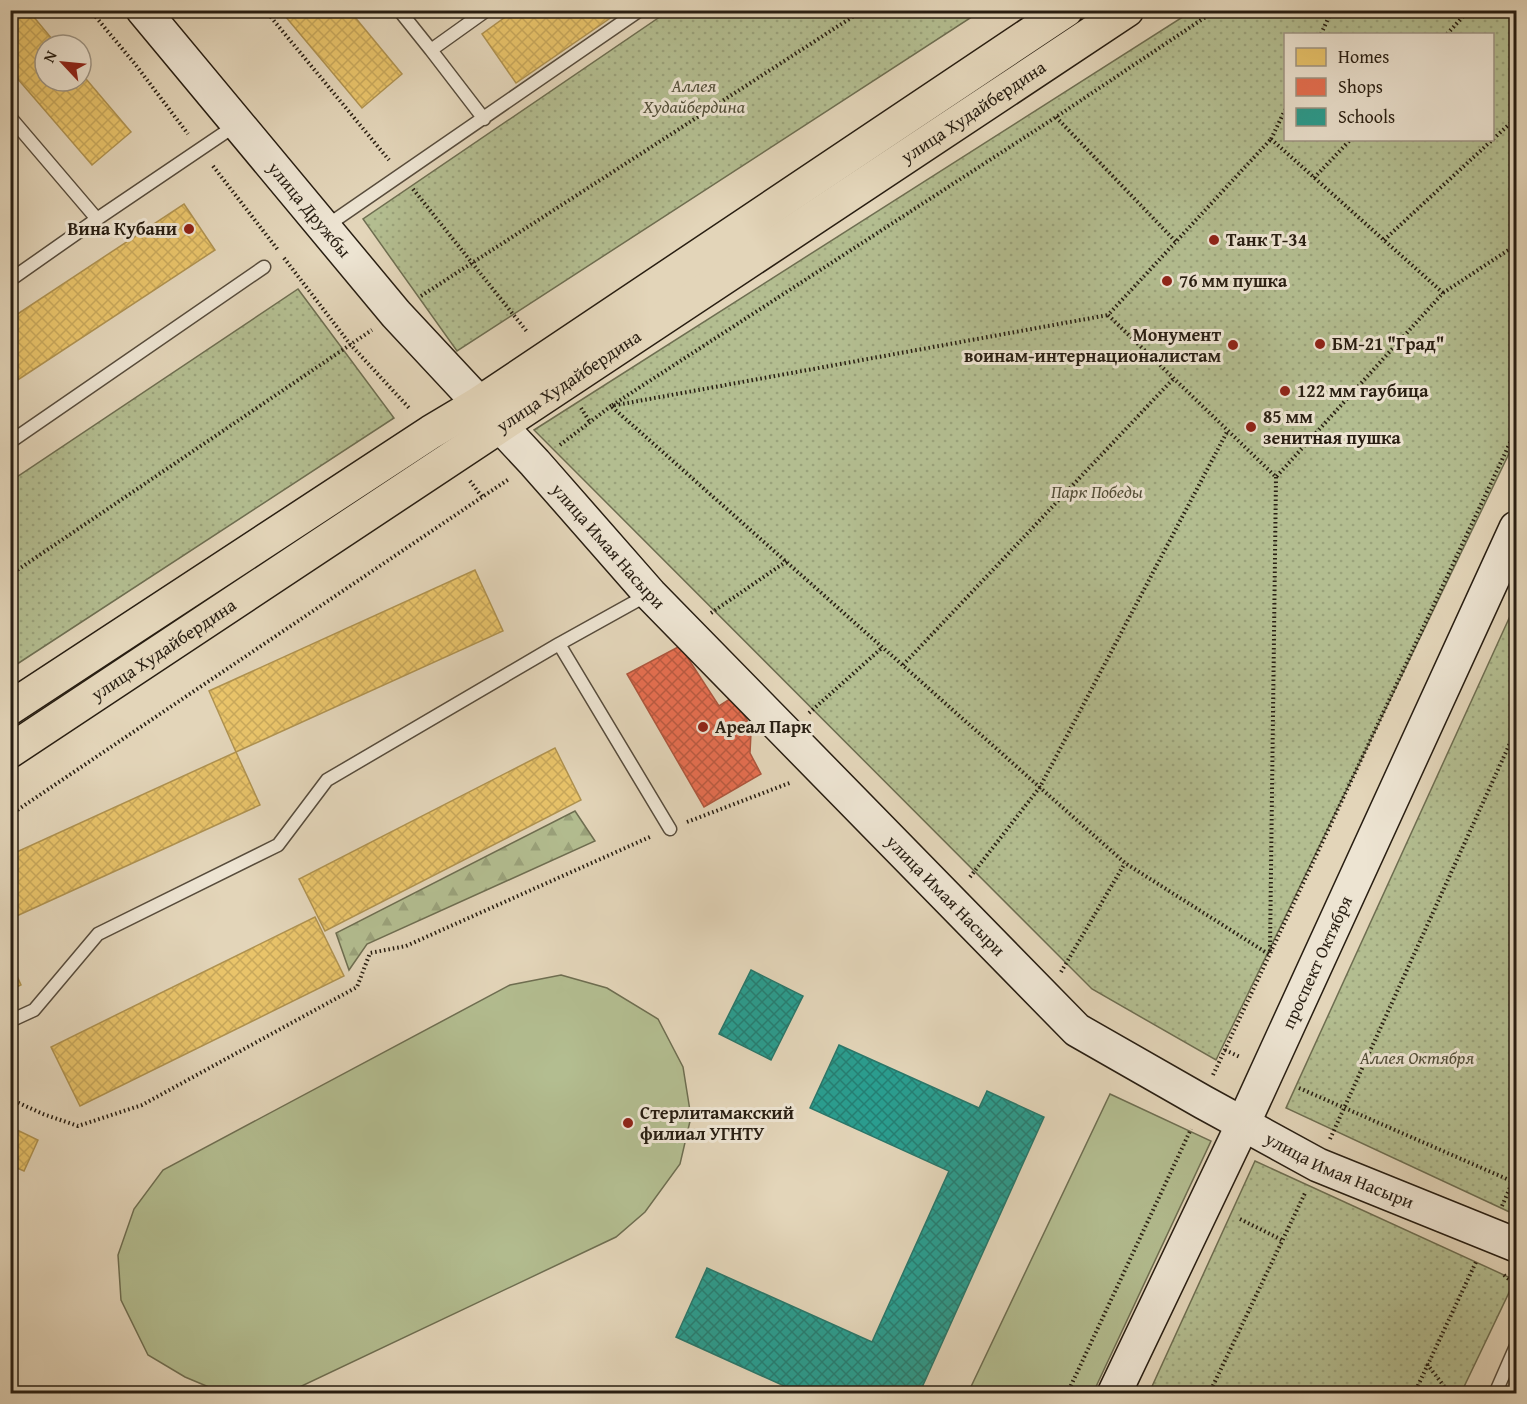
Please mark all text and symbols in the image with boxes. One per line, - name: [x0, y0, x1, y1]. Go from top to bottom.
- north arrow: [33, 33, 93, 93]
- legend: [1284, 33, 1494, 141]
- text: Homes: [1338, 43, 1389, 70]
- text: N: [36, 46, 63, 66]
- street label: улица Худайбердина: [894, 53, 1051, 170]
- park label: Аллея Худайбердина: [642, 72, 746, 120]
- text: Shops: [1338, 73, 1383, 100]
- text: Schools: [1338, 103, 1395, 130]
- street label: улица Дружбы: [261, 155, 358, 264]
- place label: Вина Кубани: [67, 215, 177, 242]
- marker: Вина Кубани: [182, 222, 196, 236]
- place label: Танк Т-34: [1226, 226, 1307, 253]
- marker: Танк Т-34: [1207, 233, 1221, 247]
- place label: 76 мм пушка: [1179, 267, 1288, 294]
- marker: 76 мм пушка: [1160, 274, 1174, 288]
- place label: Монумент воинам-интернационалистам: [964, 321, 1221, 369]
- street label: улица Худайбердина: [490, 323, 647, 439]
- place label: БМ-21 "Град": [1332, 330, 1445, 357]
- marker: БМ-21 "Град": [1313, 337, 1327, 351]
- marker: Монумент воинам-интернационалистам: [1226, 338, 1240, 352]
- place label: 122 мм гаубица: [1297, 377, 1429, 404]
- marker: 122 мм гаубица: [1278, 384, 1292, 398]
- place label: 85 мм зенитная пушка: [1263, 403, 1401, 451]
- marker: 85 мм зенитная пушка: [1244, 420, 1258, 434]
- street label: улица Имая Насыри: [545, 476, 672, 615]
- park label: Парк Победы: [1051, 478, 1143, 505]
- street label: улица Худайбердина: [85, 591, 242, 708]
- place label: Ареал Парк: [715, 713, 812, 740]
- marker: Ареал Парк: [696, 720, 710, 734]
- street label: улица Имая Насыри: [879, 828, 1012, 963]
- street label: проспект Октября: [1274, 891, 1359, 1033]
- park label: Аллея Октября: [1359, 1044, 1474, 1071]
- place label: Стерлитамакский филиал УГНТУ: [640, 1099, 794, 1147]
- marker: Стерлитамакский филиал УГНТУ: [621, 1116, 635, 1130]
- street label: улица Имая Насыри: [1260, 1124, 1418, 1215]

